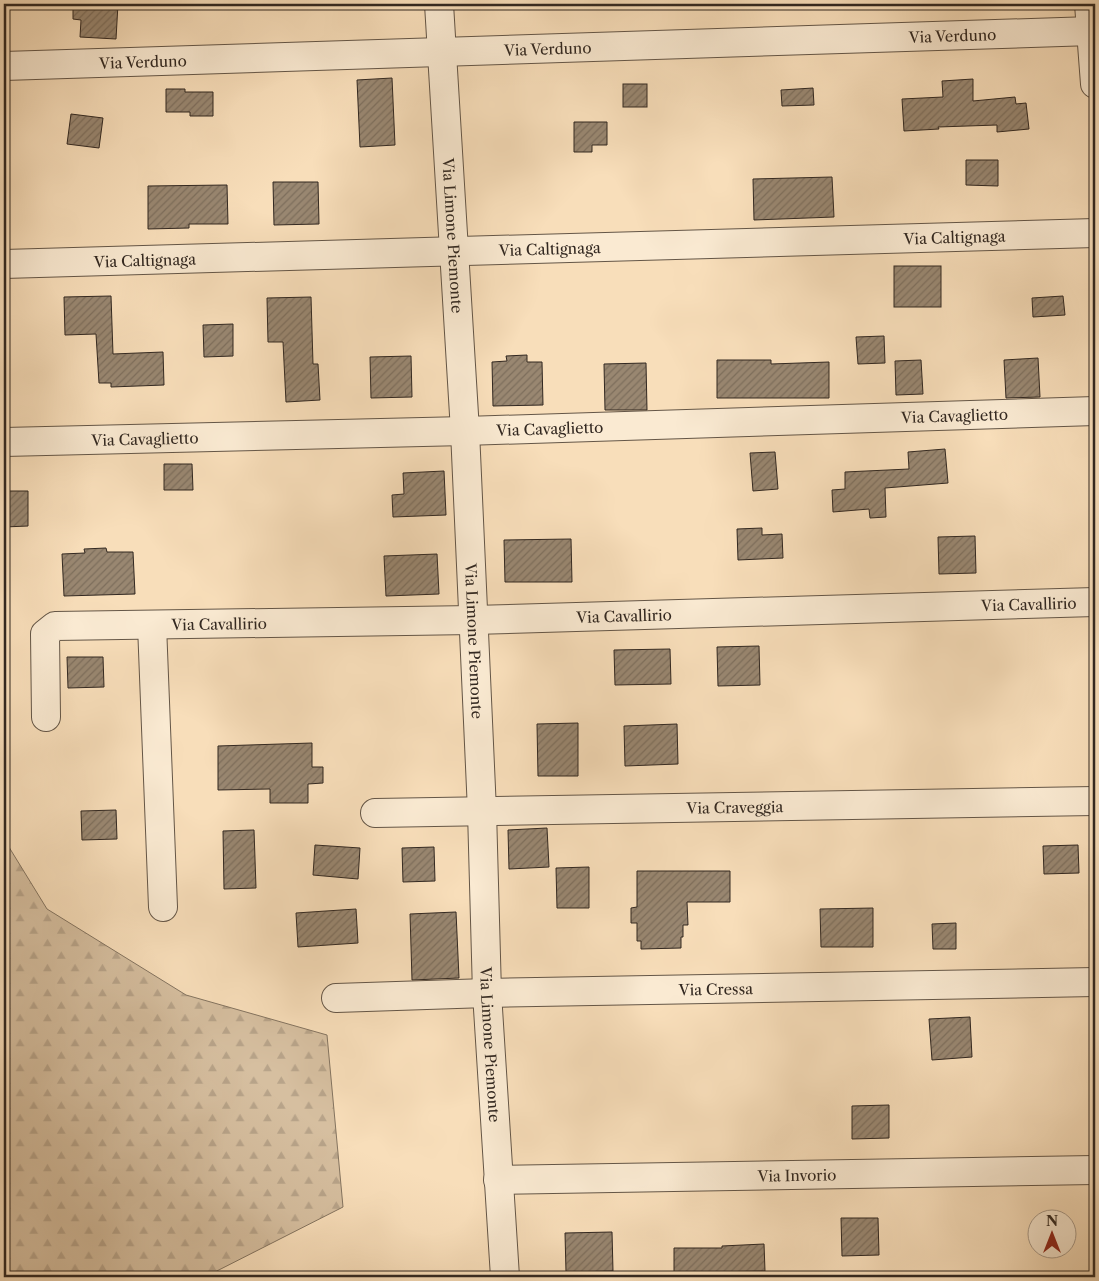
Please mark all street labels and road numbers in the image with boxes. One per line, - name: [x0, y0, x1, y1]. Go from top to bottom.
- street label: Via Verduno: [907, 25, 997, 46]
- street label: Via Verduno: [503, 38, 592, 59]
- street label: Via Verduno: [98, 51, 187, 72]
- street label: Via Limone Piemonte: [439, 156, 467, 314]
- street label: Via Caltignaga: [902, 226, 1006, 248]
- street label: Via Caltignaga: [498, 238, 601, 259]
- street label: Via Caltignaga: [93, 249, 196, 271]
- street label: Via Cavaglietto: [900, 404, 1008, 427]
- street label: Via Cavaglietto: [495, 417, 604, 440]
- street label: Via Cavaglietto: [90, 428, 199, 449]
- street label: Via Limone Piemonte: [461, 562, 487, 719]
- street label: Via Cavallirio: [980, 593, 1077, 615]
- street label: Via Cavallirio: [575, 605, 672, 627]
- street label: Via Cavallirio: [170, 613, 267, 634]
- street label: Via Craveggia: [685, 797, 784, 817]
- street label: Via Limone Piemonte: [477, 966, 505, 1123]
- street label: Via Cressa: [678, 979, 753, 999]
- street label: Via Invorio: [756, 1165, 837, 1185]

